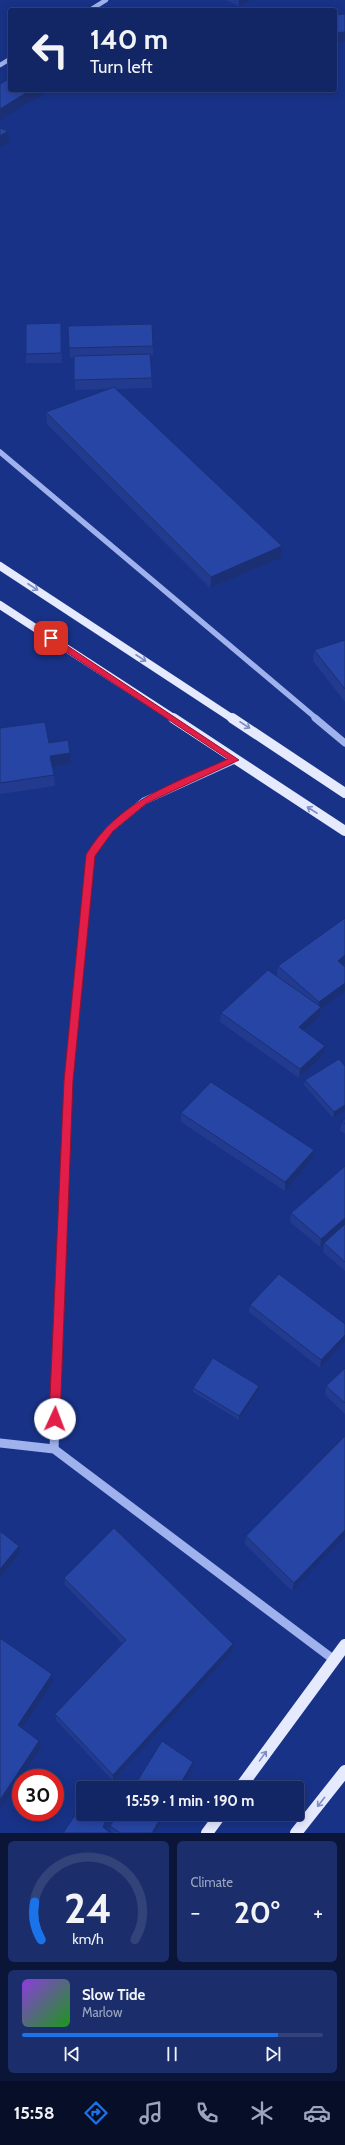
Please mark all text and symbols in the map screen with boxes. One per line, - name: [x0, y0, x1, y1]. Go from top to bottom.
- text: 140 m: [90, 22, 168, 56]
- icon: left: [24, 24, 76, 76]
- text: Turn left: [90, 56, 153, 78]
- one-way arrow: [27, 583, 38, 591]
- pin: [34, 621, 68, 655]
- icon: arrive: [40, 627, 62, 649]
- one-way arrow: [136, 654, 147, 662]
- one-way arrow: [239, 722, 251, 730]
- one-way arrow: [307, 806, 318, 814]
- position arrow: [34, 1398, 76, 1440]
- one-way arrow: [258, 1751, 267, 1762]
- speed limit sign: 30: [12, 1769, 64, 1821]
- text: 15:59 · 1 min · 190 m: [126, 1792, 254, 1810]
- one-way arrow: [316, 1796, 325, 1807]
- text: Climate: [191, 1874, 233, 1890]
- text: 24: [64, 1882, 112, 1932]
- text: 20°: [234, 1894, 280, 1931]
- text: −: [191, 1899, 200, 1926]
- text: +: [313, 1899, 323, 1926]
- text: km/h: [73, 1929, 104, 1947]
- text: Slow Tide: [82, 1986, 145, 2004]
- text: Marlow: [82, 2004, 122, 2020]
- icon: previous: [61, 2043, 83, 2065]
- icon: pause: [161, 2043, 183, 2065]
- icon: next: [262, 2043, 284, 2065]
- icon: directions: [82, 2099, 110, 2127]
- icon: music: [137, 2099, 165, 2127]
- icon: phone: [193, 2099, 221, 2127]
- icon: climate: [248, 2099, 276, 2127]
- icon: car: [303, 2099, 331, 2127]
- text: 15:58: [14, 2102, 55, 2124]

